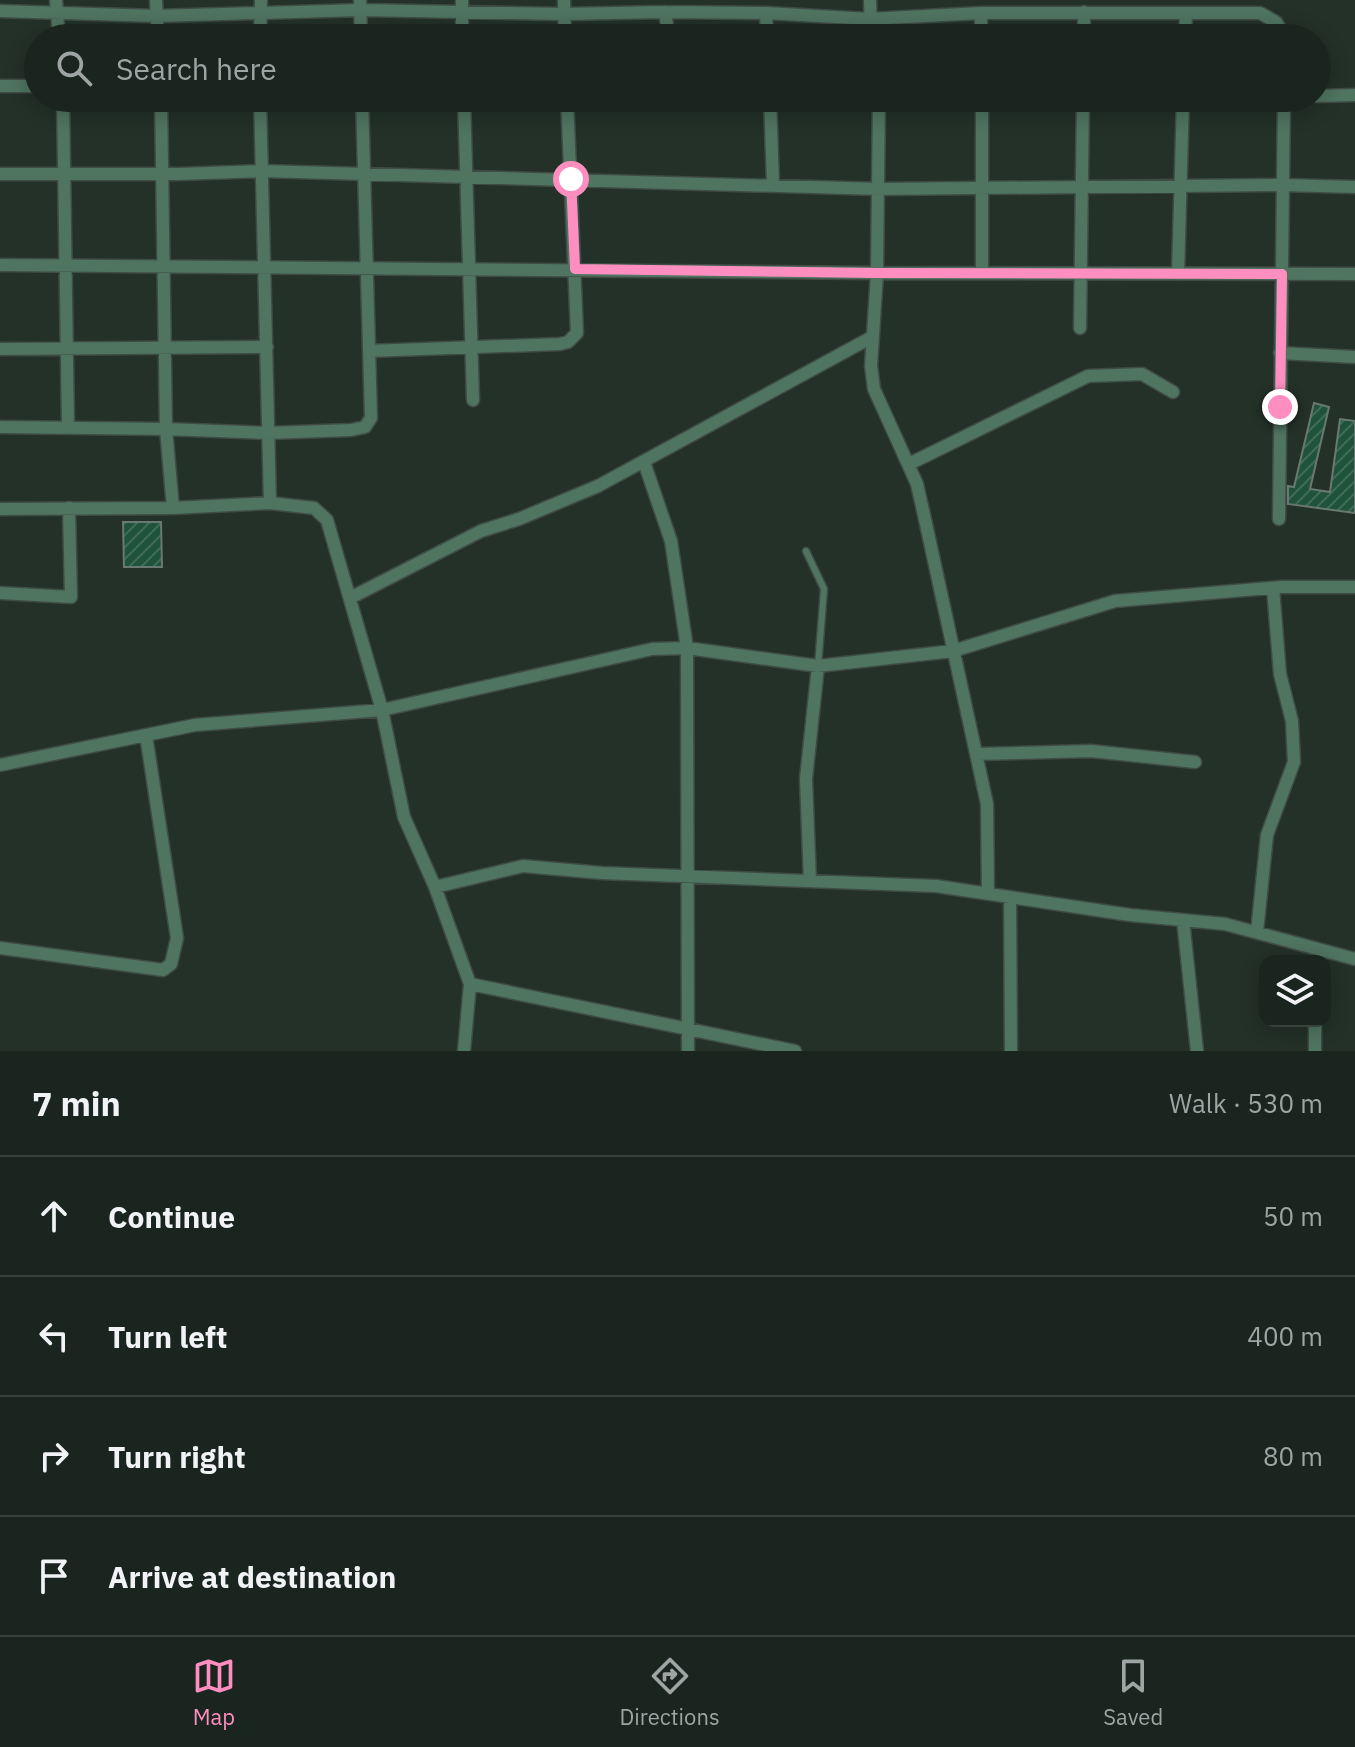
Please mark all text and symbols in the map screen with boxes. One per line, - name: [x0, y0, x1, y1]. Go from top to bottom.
- search box: [24, 24, 1331, 112]
- icon: search: [52, 46, 96, 90]
- text: Search here: [116, 49, 277, 88]
- route start: [553, 161, 589, 197]
- route end: [1262, 389, 1298, 425]
- map controls: [1259, 955, 1331, 1027]
- button: layers: [1259, 955, 1331, 1027]
- text: 7 min: [32, 1081, 121, 1125]
- text: Walk · 530 m: [1169, 1086, 1323, 1120]
- icon: ahead: [32, 1194, 76, 1238]
- text: Continue: [108, 1197, 235, 1236]
- text: 50 m: [1263, 1199, 1323, 1233]
- icon: left: [32, 1314, 76, 1358]
- text: Turn left: [108, 1317, 227, 1356]
- text: 400 m: [1247, 1319, 1323, 1353]
- icon: right: [32, 1434, 76, 1478]
- text: Turn right: [108, 1437, 246, 1476]
- text: 80 m: [1263, 1439, 1323, 1473]
- icon: arrive: [32, 1554, 76, 1598]
- text: Arrive at destination: [108, 1557, 396, 1596]
- tab: Map: [192, 1654, 236, 1731]
- tab: Directions: [620, 1654, 720, 1731]
- tab: Saved: [1103, 1654, 1163, 1731]

